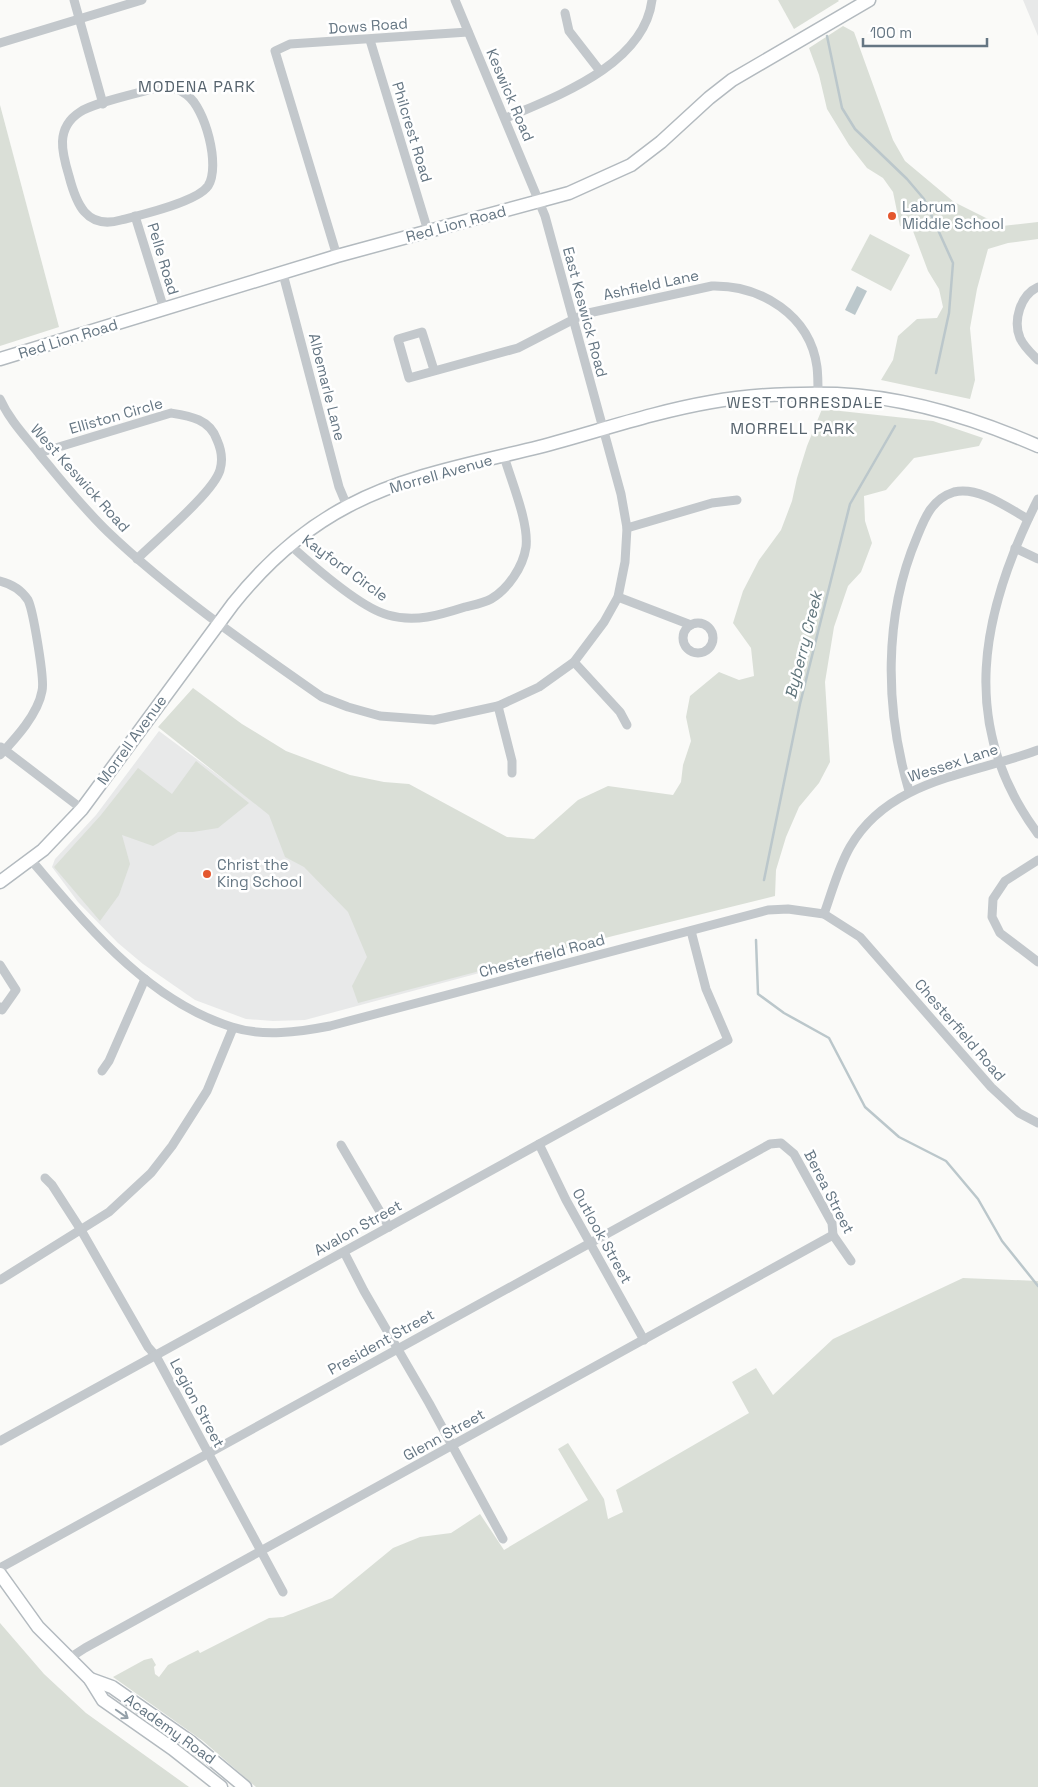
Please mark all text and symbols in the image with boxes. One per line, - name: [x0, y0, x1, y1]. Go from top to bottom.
- street label: Dows Road: [328, 13, 408, 38]
- scale bar: [863, 15, 987, 47]
- text: 100 m: [870, 23, 912, 42]
- street label: Keswick Road: [482, 46, 539, 144]
- district label: MODENA PARK: [138, 76, 256, 97]
- street label: Philcrest Road: [388, 79, 437, 184]
- place label: Labrum Middle School: [902, 197, 1004, 233]
- street label: Red Lion Road: [404, 201, 508, 246]
- marker: Labrum Middle School: [886, 210, 898, 222]
- street label: Pelle Road: [143, 220, 183, 297]
- street label: East Keswick Road: [559, 244, 612, 379]
- street label: Ashfield Lane: [601, 265, 701, 304]
- street label: Red Lion Road: [16, 314, 120, 363]
- street label: Albemarle Lane: [305, 331, 350, 443]
- district label: WEST TORRESDALE: [727, 392, 883, 413]
- street label: Elliston Circle: [67, 393, 165, 438]
- district label: MORRELL PARK: [730, 418, 856, 439]
- street label: West Keswick Road: [27, 420, 134, 536]
- street label: Morrell Avenue: [387, 450, 495, 497]
- street label: Kayford Circle: [299, 530, 392, 605]
- water label: Byberry Creek: [780, 587, 828, 701]
- street label: Morrell Avenue: [93, 691, 171, 788]
- street label: Wessex Lane: [905, 739, 1000, 786]
- place label: Christ the King School: [217, 855, 302, 891]
- marker: Christ the King School: [201, 868, 213, 880]
- street label: Chesterfield Road: [477, 930, 607, 981]
- street label: Chesterfield Road: [911, 975, 1010, 1085]
- street label: Berea Street: [800, 1147, 859, 1237]
- street label: Outlook Street: [568, 1185, 637, 1287]
- street label: Avalon Street: [311, 1196, 405, 1260]
- street label: President Street: [324, 1304, 437, 1379]
- street label: Legion Street: [166, 1355, 229, 1451]
- street label: Glenn Street: [400, 1404, 488, 1465]
- street label: Academy Road: [121, 1689, 220, 1768]
- one-way arrow: [115, 1709, 129, 1719]

